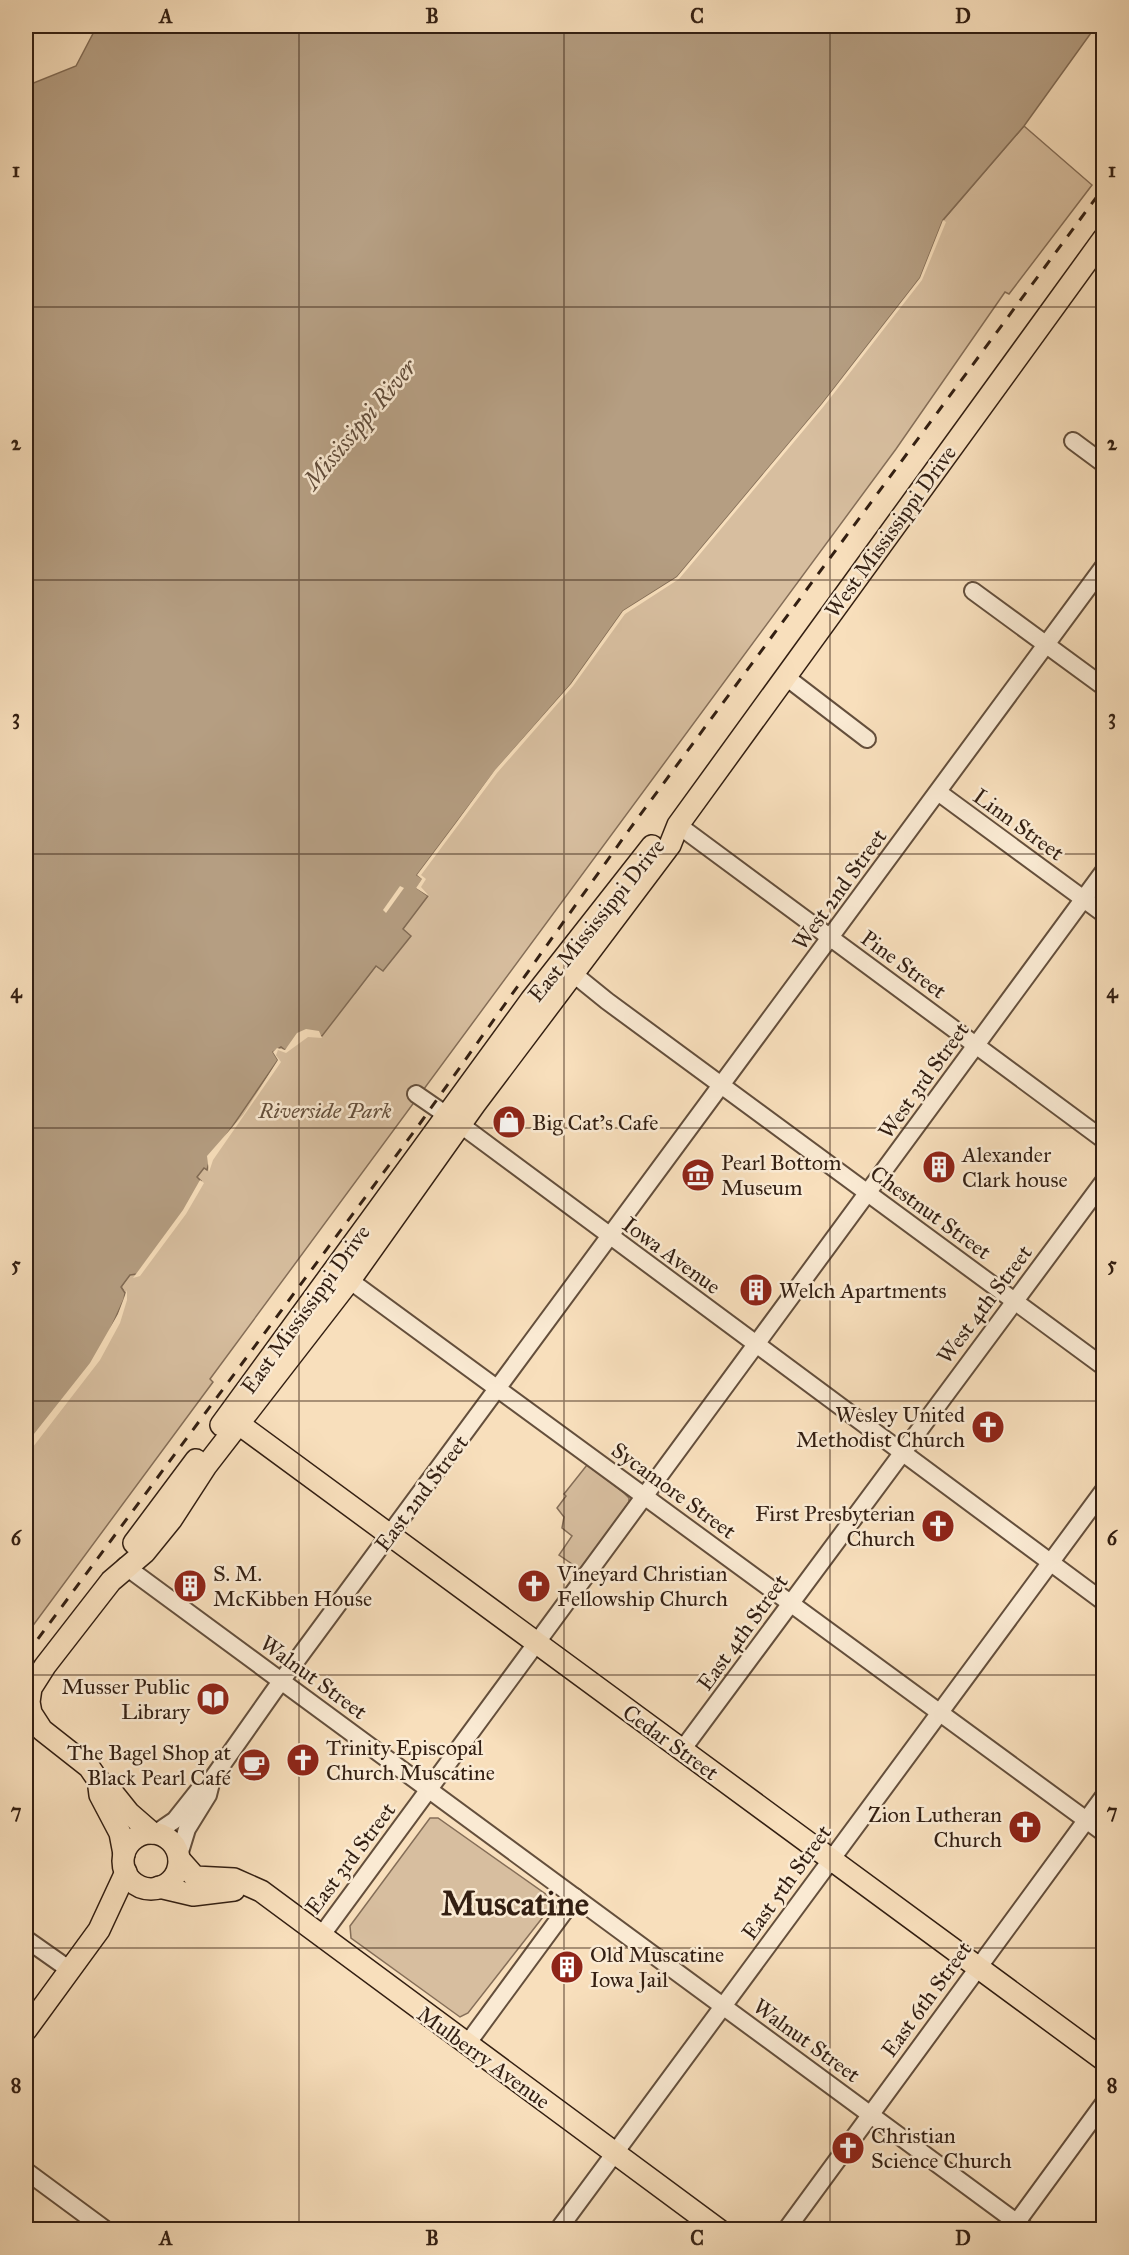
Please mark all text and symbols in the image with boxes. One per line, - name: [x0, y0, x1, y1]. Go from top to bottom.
- text: A: [157, 4, 173, 28]
- text: B: [425, 4, 439, 28]
- text: C: [690, 4, 704, 28]
- text: D: [955, 4, 971, 28]
- text: 1: [12, 158, 20, 182]
- text: 1: [1108, 158, 1116, 182]
- water label: Mississippi River: [296, 351, 424, 497]
- text: 2: [11, 431, 22, 455]
- text: 2: [1107, 431, 1118, 455]
- street label: West Mississippi Drive: [819, 440, 962, 623]
- text: 3: [12, 705, 20, 730]
- text: 3: [1108, 705, 1116, 730]
- street label: Linn Street: [968, 782, 1069, 866]
- street label: West 2nd Street: [786, 823, 892, 955]
- street label: East Mississippi Drive: [522, 833, 671, 1007]
- street label: Pine Street: [856, 924, 952, 1005]
- text: 4: [10, 979, 22, 1004]
- text: 4: [1106, 979, 1118, 1004]
- street label: West 3rd Street: [872, 1017, 975, 1144]
- park label: Riverside Park: [258, 1097, 392, 1124]
- shop icon: Big Cat's Cafe: [491, 1104, 527, 1140]
- place label: Big Cat's Cafe: [532, 1109, 658, 1136]
- place label: Alexander Clark house: [961, 1141, 1068, 1193]
- place label: Pearl Bottom Museum: [721, 1149, 842, 1201]
- building icon: Alexander Clark house: [921, 1149, 957, 1185]
- museum icon: Pearl Bottom Museum: [680, 1157, 716, 1193]
- street label: Chestnut Street: [865, 1160, 997, 1265]
- street label: Iowa Avenue: [617, 1211, 726, 1300]
- street label: East Mississippi Drive: [235, 1220, 376, 1399]
- street label: West 4th Street: [931, 1240, 1038, 1369]
- text: 5: [11, 1252, 21, 1276]
- text: 5: [1107, 1252, 1117, 1276]
- building icon: Welch Apartments: [738, 1272, 774, 1308]
- place label: Welch Apartments: [779, 1277, 947, 1304]
- place label: Wesley United Methodist Church: [796, 1401, 965, 1453]
- church icon: Wesley United Methodist Church: [970, 1409, 1006, 1445]
- street label: East 2nd Street: [369, 1430, 474, 1557]
- street label: Sycamore Street: [606, 1436, 741, 1545]
- place label: First Presbyterian Church: [755, 1500, 915, 1552]
- church icon: First Presbyterian Church: [920, 1508, 956, 1544]
- text: 6: [11, 1526, 23, 1550]
- text: 6: [1107, 1526, 1119, 1550]
- place label: S. M. McKibben House: [213, 1560, 372, 1612]
- place label: Vineyard Christian Fellowship Church: [556, 1560, 728, 1612]
- building icon: S. M. McKibben House: [172, 1568, 208, 1604]
- church icon: Vineyard Christian Fellowship Church: [516, 1568, 552, 1604]
- street label: East 4th Street: [691, 1569, 794, 1696]
- street label: Walnut Street: [255, 1630, 373, 1725]
- place label: Musser Public Library: [62, 1673, 191, 1725]
- library icon: Musser Public Library: [195, 1681, 231, 1717]
- street label: Cedar Street: [617, 1699, 724, 1786]
- place label: Trinity Episcopal Church Muscatine: [326, 1734, 495, 1786]
- place label: The Bagel Shop at Black Pearl Café: [67, 1739, 232, 1791]
- church icon: Trinity Episcopal Church Muscatine: [285, 1742, 321, 1778]
- cafe icon: The Bagel Shop at Black Pearl Café: [236, 1747, 272, 1783]
- street label: East 3rd Street: [300, 1797, 401, 1920]
- text: 7: [11, 1799, 22, 1823]
- text: 7: [1107, 1799, 1118, 1823]
- place label: Zion Lutheran Church: [868, 1801, 1002, 1853]
- church icon: Zion Lutheran Church: [1007, 1809, 1043, 1845]
- street label: East 5th Street: [736, 1819, 837, 1945]
- district label: Muscatine: [441, 1883, 589, 1924]
- street label: East 6th Street: [875, 1936, 978, 2062]
- place label: Old Muscatine Iowa Jail: [590, 1941, 724, 1993]
- building icon: Old Muscatine Iowa Jail: [549, 1949, 585, 1985]
- street label: Walnut Street: [748, 1993, 866, 2088]
- street label: Mulberry Avenue: [412, 2000, 555, 2115]
- text: 8: [11, 2073, 21, 2097]
- text: 8: [1107, 2073, 1117, 2097]
- place label: Christian Science Church: [871, 2122, 1012, 2174]
- church icon: Christian Science Church: [830, 2130, 866, 2166]
- text: A: [157, 2226, 173, 2250]
- text: B: [425, 2226, 439, 2250]
- text: C: [690, 2226, 704, 2250]
- text: D: [955, 2226, 971, 2250]

